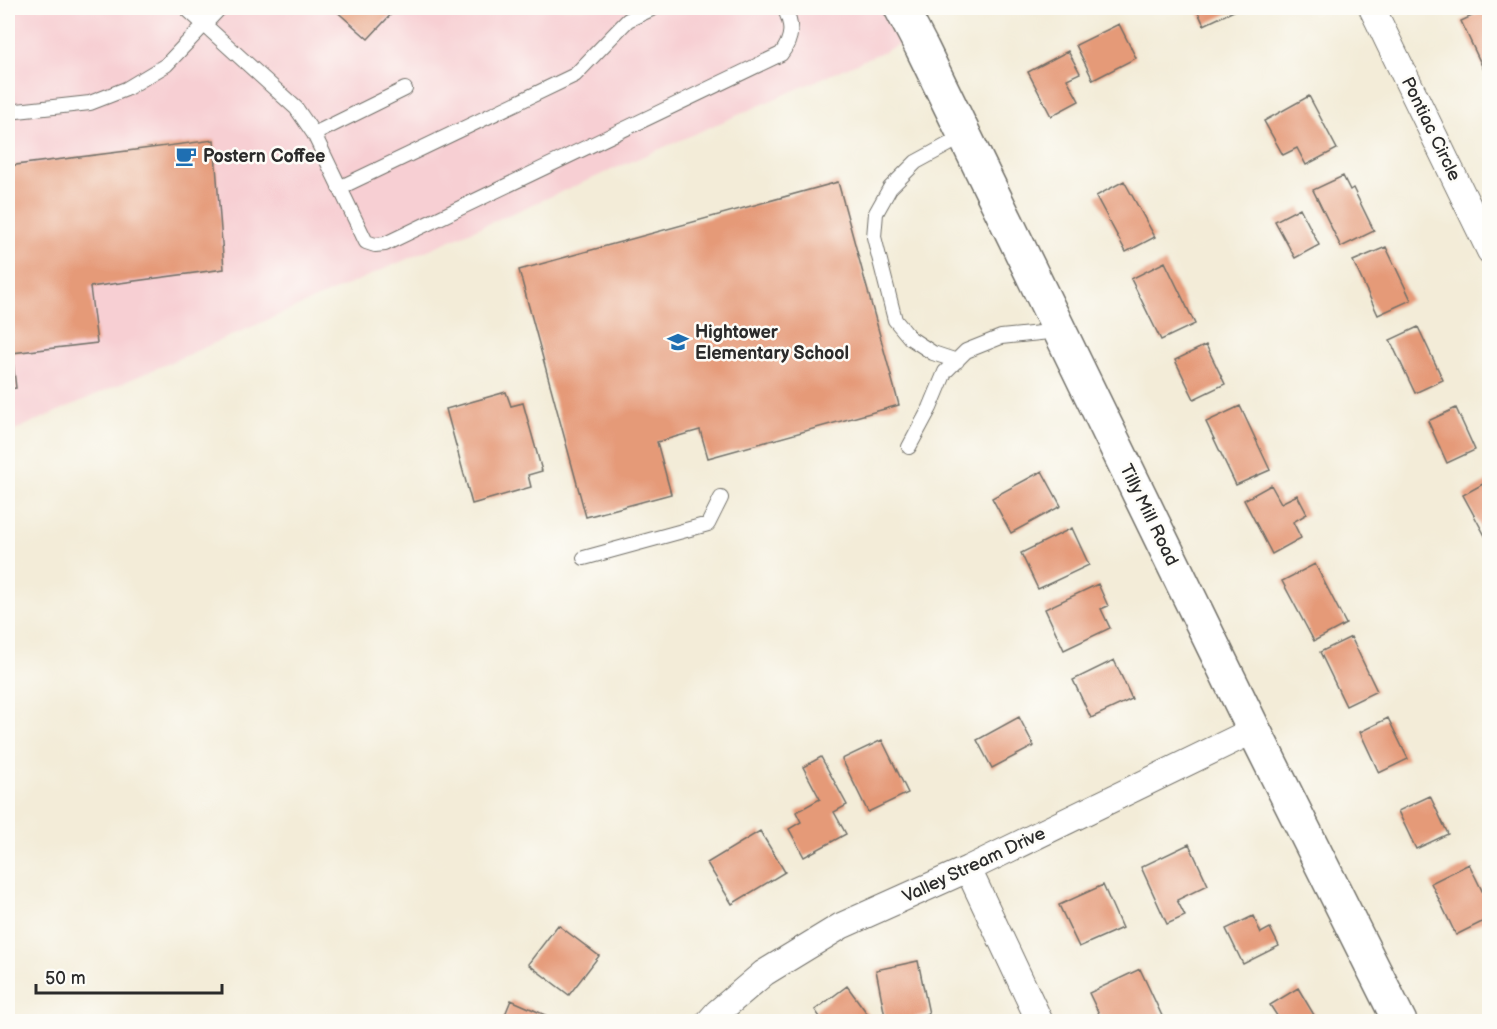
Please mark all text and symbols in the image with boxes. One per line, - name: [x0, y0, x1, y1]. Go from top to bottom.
- street label: Pontiac Circle: [1397, 74, 1465, 185]
- cafe icon: Postern Coffee: [174, 144, 198, 168]
- place label: Postern Coffee: [203, 146, 325, 167]
- place label: Hightower Elementary School: [695, 322, 849, 364]
- school or university icon: Hightower Elementary School: [666, 330, 690, 354]
- street label: Tilly Mill Road: [1115, 461, 1183, 569]
- street label: Valley Stream Drive: [899, 823, 1049, 907]
- scale bar: [36, 957, 222, 995]
- text: 50 m: [45, 968, 86, 989]

